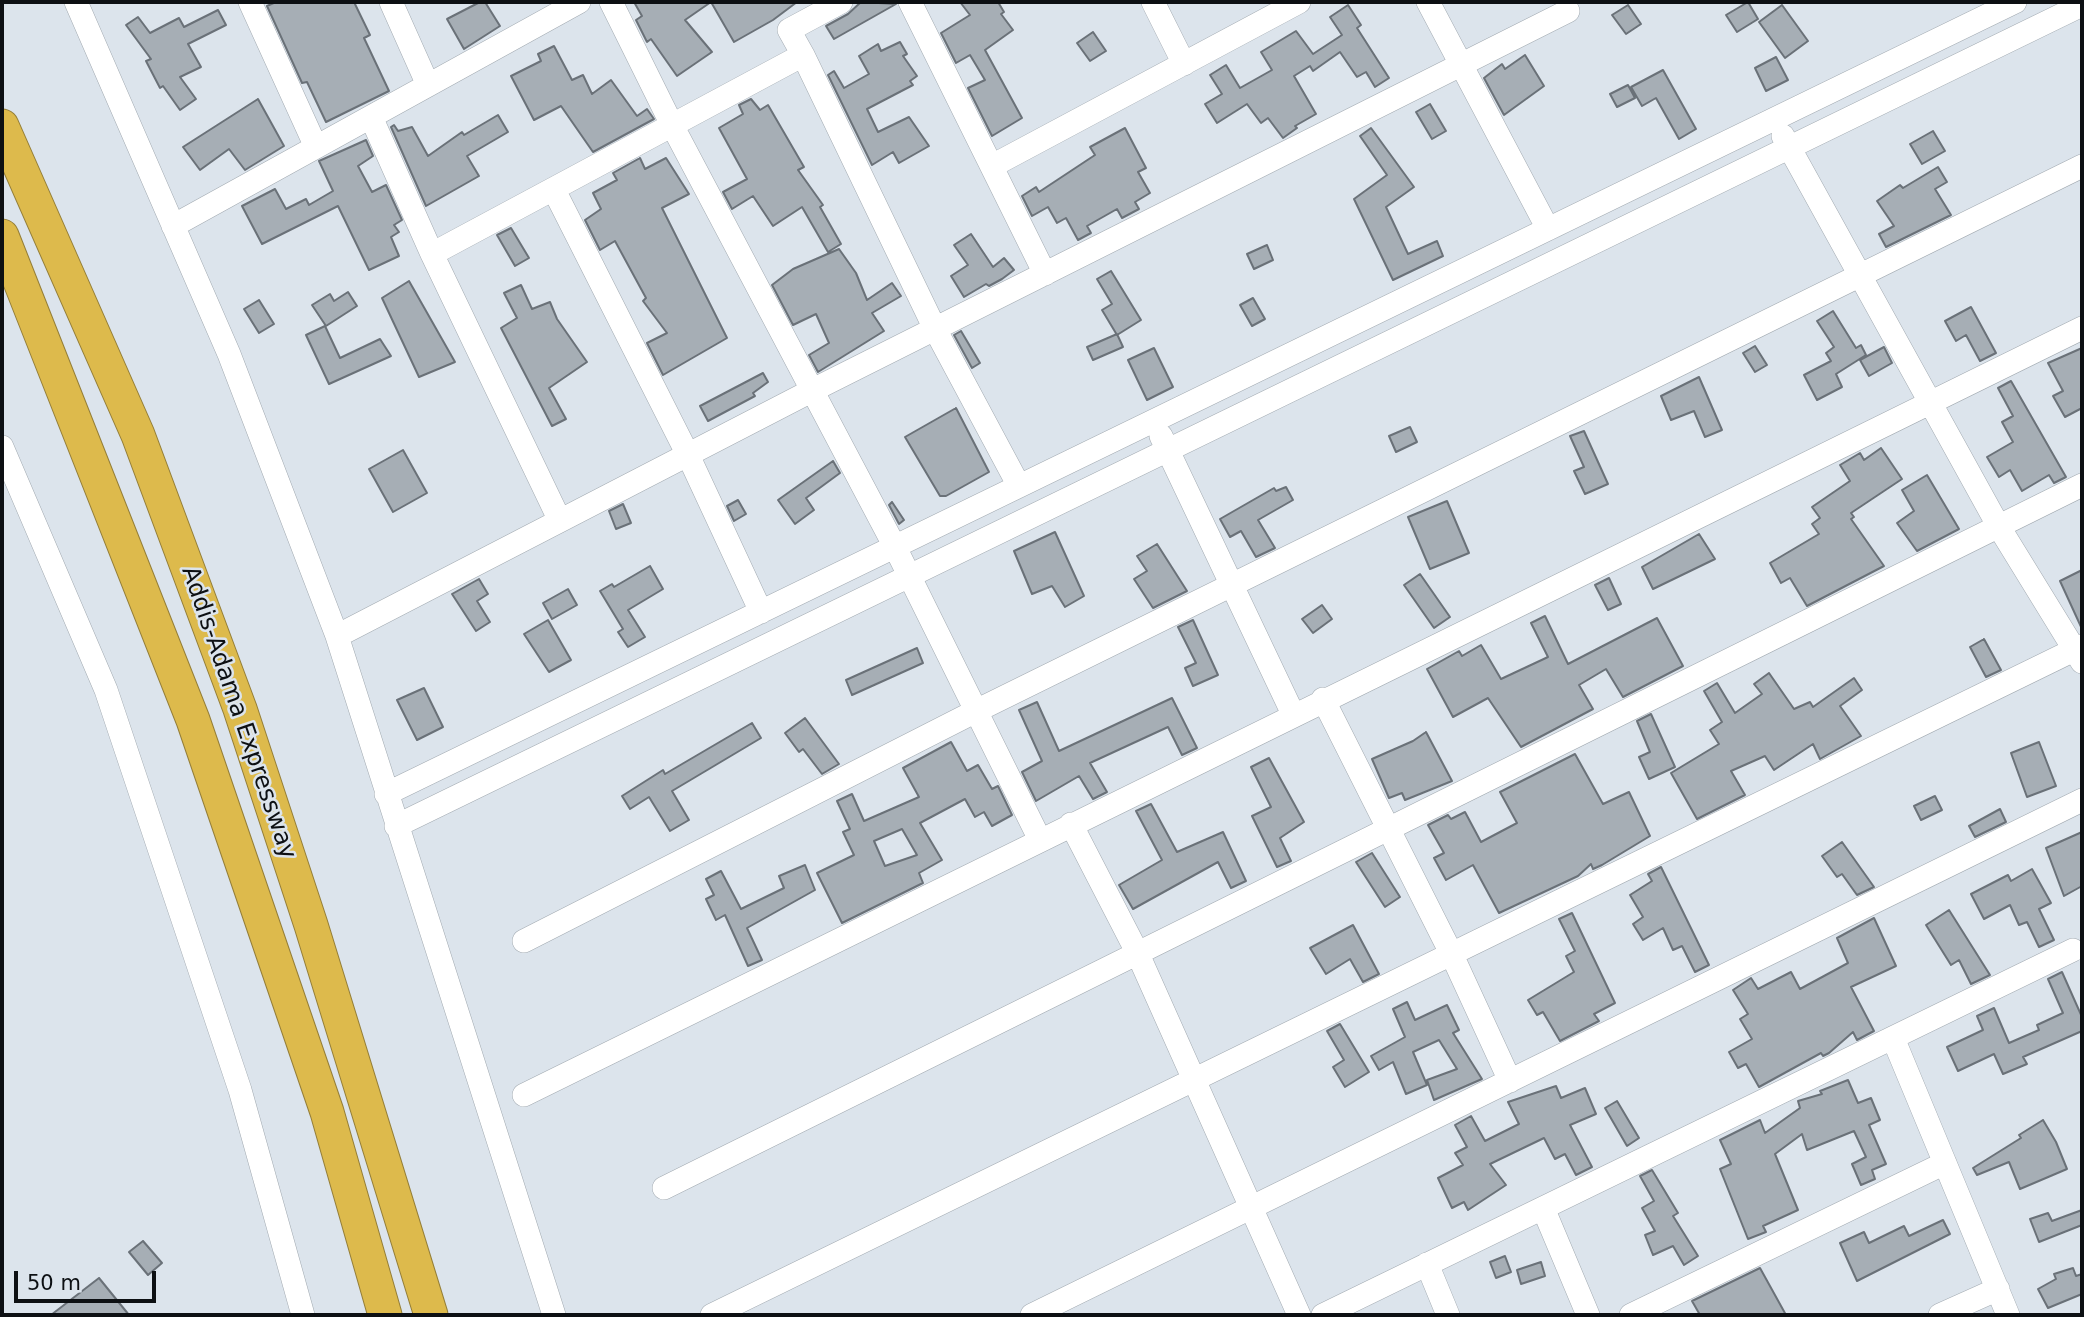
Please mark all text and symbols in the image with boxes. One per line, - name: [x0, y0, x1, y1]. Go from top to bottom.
- street label: Addis-Adama Expressway: [174, 563, 302, 863]
- scale bar: [18, 1258, 159, 1302]
- text: 50 m: [27, 1271, 81, 1295]

